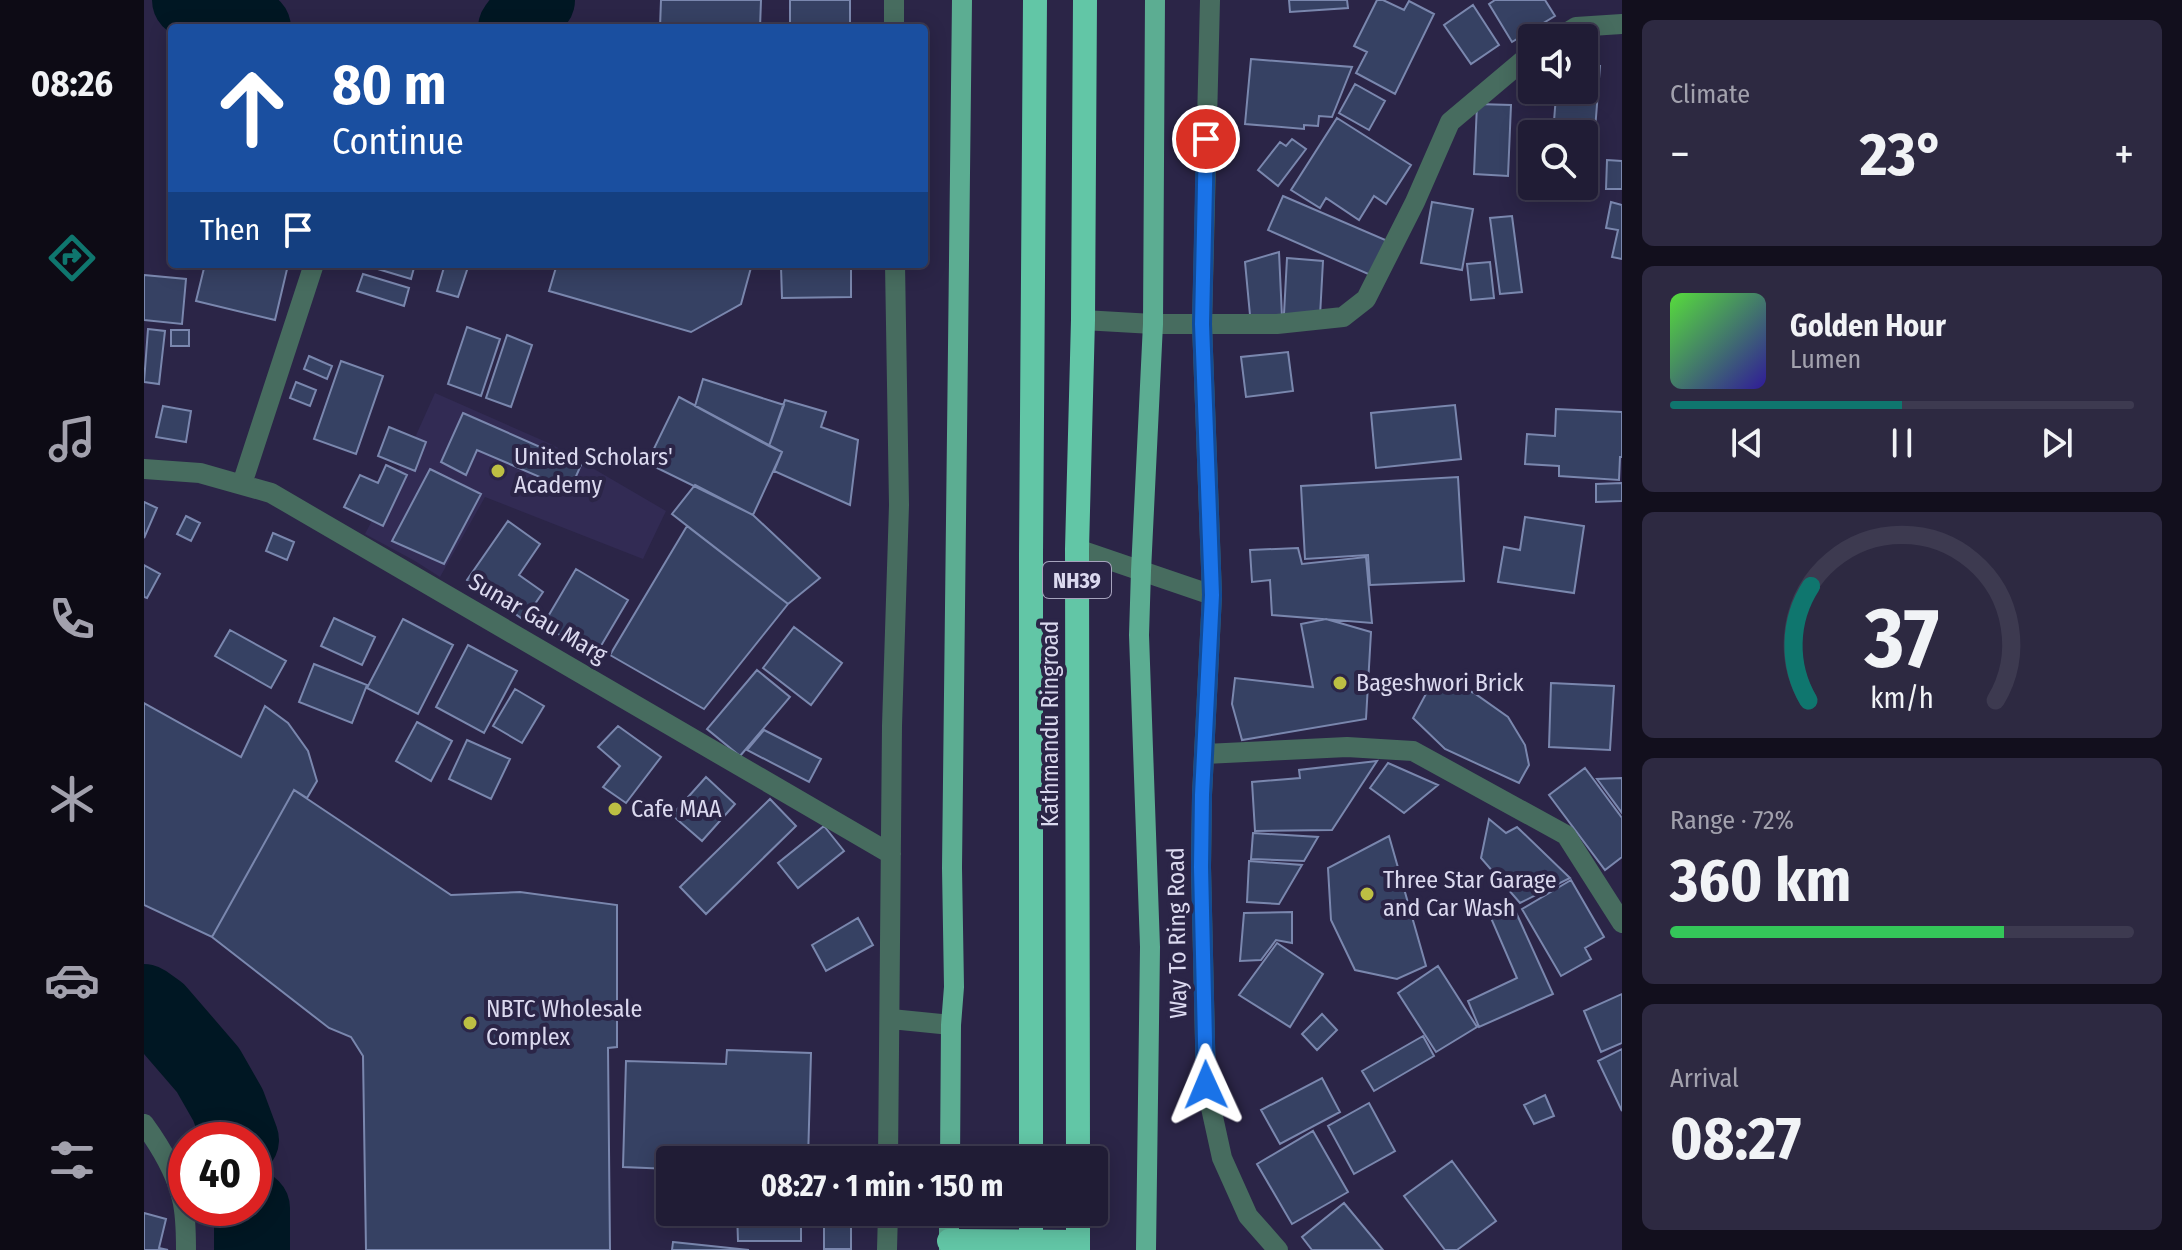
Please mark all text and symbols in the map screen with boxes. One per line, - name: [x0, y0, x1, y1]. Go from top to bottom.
- map controls: [1518, 24, 1598, 200]
- button: sound: [1518, 24, 1598, 104]
- text: 80 m: [332, 52, 447, 119]
- icon: ahead: [200, 56, 304, 160]
- text: 08:26: [31, 62, 113, 106]
- text: Climate: [1670, 79, 1750, 110]
- pin: [1172, 105, 1240, 173]
- icon: arrive: [1184, 117, 1228, 161]
- text: 23°: [1860, 119, 1944, 191]
- text: Continue: [332, 120, 464, 164]
- button: search: [1518, 120, 1598, 200]
- text: −: [1670, 128, 1690, 181]
- text: +: [2114, 128, 2134, 181]
- icon: arrive: [276, 208, 320, 252]
- text: Then: [200, 212, 260, 248]
- icon: directions: [44, 230, 100, 286]
- text: Golden Hour: [1790, 308, 1946, 344]
- text: Lumen: [1790, 344, 1861, 375]
- icon: music: [44, 411, 100, 467]
- icon: previous: [1725, 421, 1769, 465]
- icon: pause: [1880, 421, 1924, 465]
- icon: next: [2035, 421, 2079, 465]
- place label: United Scholars' Academy: [514, 443, 673, 499]
- marker: United Scholars' Academy: [489, 462, 507, 480]
- road number: NH39: [1043, 562, 1111, 598]
- street label: Sunar Gau Marg: [464, 567, 613, 669]
- text: 37: [1864, 589, 1939, 689]
- icon: phone: [44, 591, 100, 647]
- street label: Kathmandu Ringroad: [1036, 621, 1064, 827]
- place label: Bageshwori Brick: [1356, 669, 1525, 697]
- marker: Bageshwori Brick: [1331, 674, 1349, 692]
- text: km/h: [1870, 681, 1934, 716]
- icon: climate: [44, 771, 100, 827]
- place label: Cafe MAA: [631, 795, 722, 823]
- marker: Cafe MAA: [606, 800, 624, 818]
- text: Range · 72%: [1670, 805, 1794, 836]
- text: 360 km: [1670, 845, 1851, 917]
- street label: Way To Ring Road: [1162, 847, 1192, 1019]
- place label: Three Star Garage and Car Wash: [1383, 866, 1557, 922]
- marker: Three Star Garage and Car Wash: [1358, 885, 1376, 903]
- icon: car: [44, 952, 100, 1008]
- place label: NBTC Wholesale Complex: [486, 995, 642, 1051]
- marker: NBTC Wholesale Complex: [461, 1014, 479, 1032]
- position arrow: [1164, 1043, 1248, 1127]
- text: Arrival: [1670, 1063, 1739, 1094]
- text: 08:27: [1670, 1103, 1801, 1175]
- speed limit sign: 40: [168, 1122, 272, 1226]
- icon: filters: [44, 1132, 100, 1188]
- text: 08:27 · 1 min · 150 m: [761, 1168, 1003, 1204]

